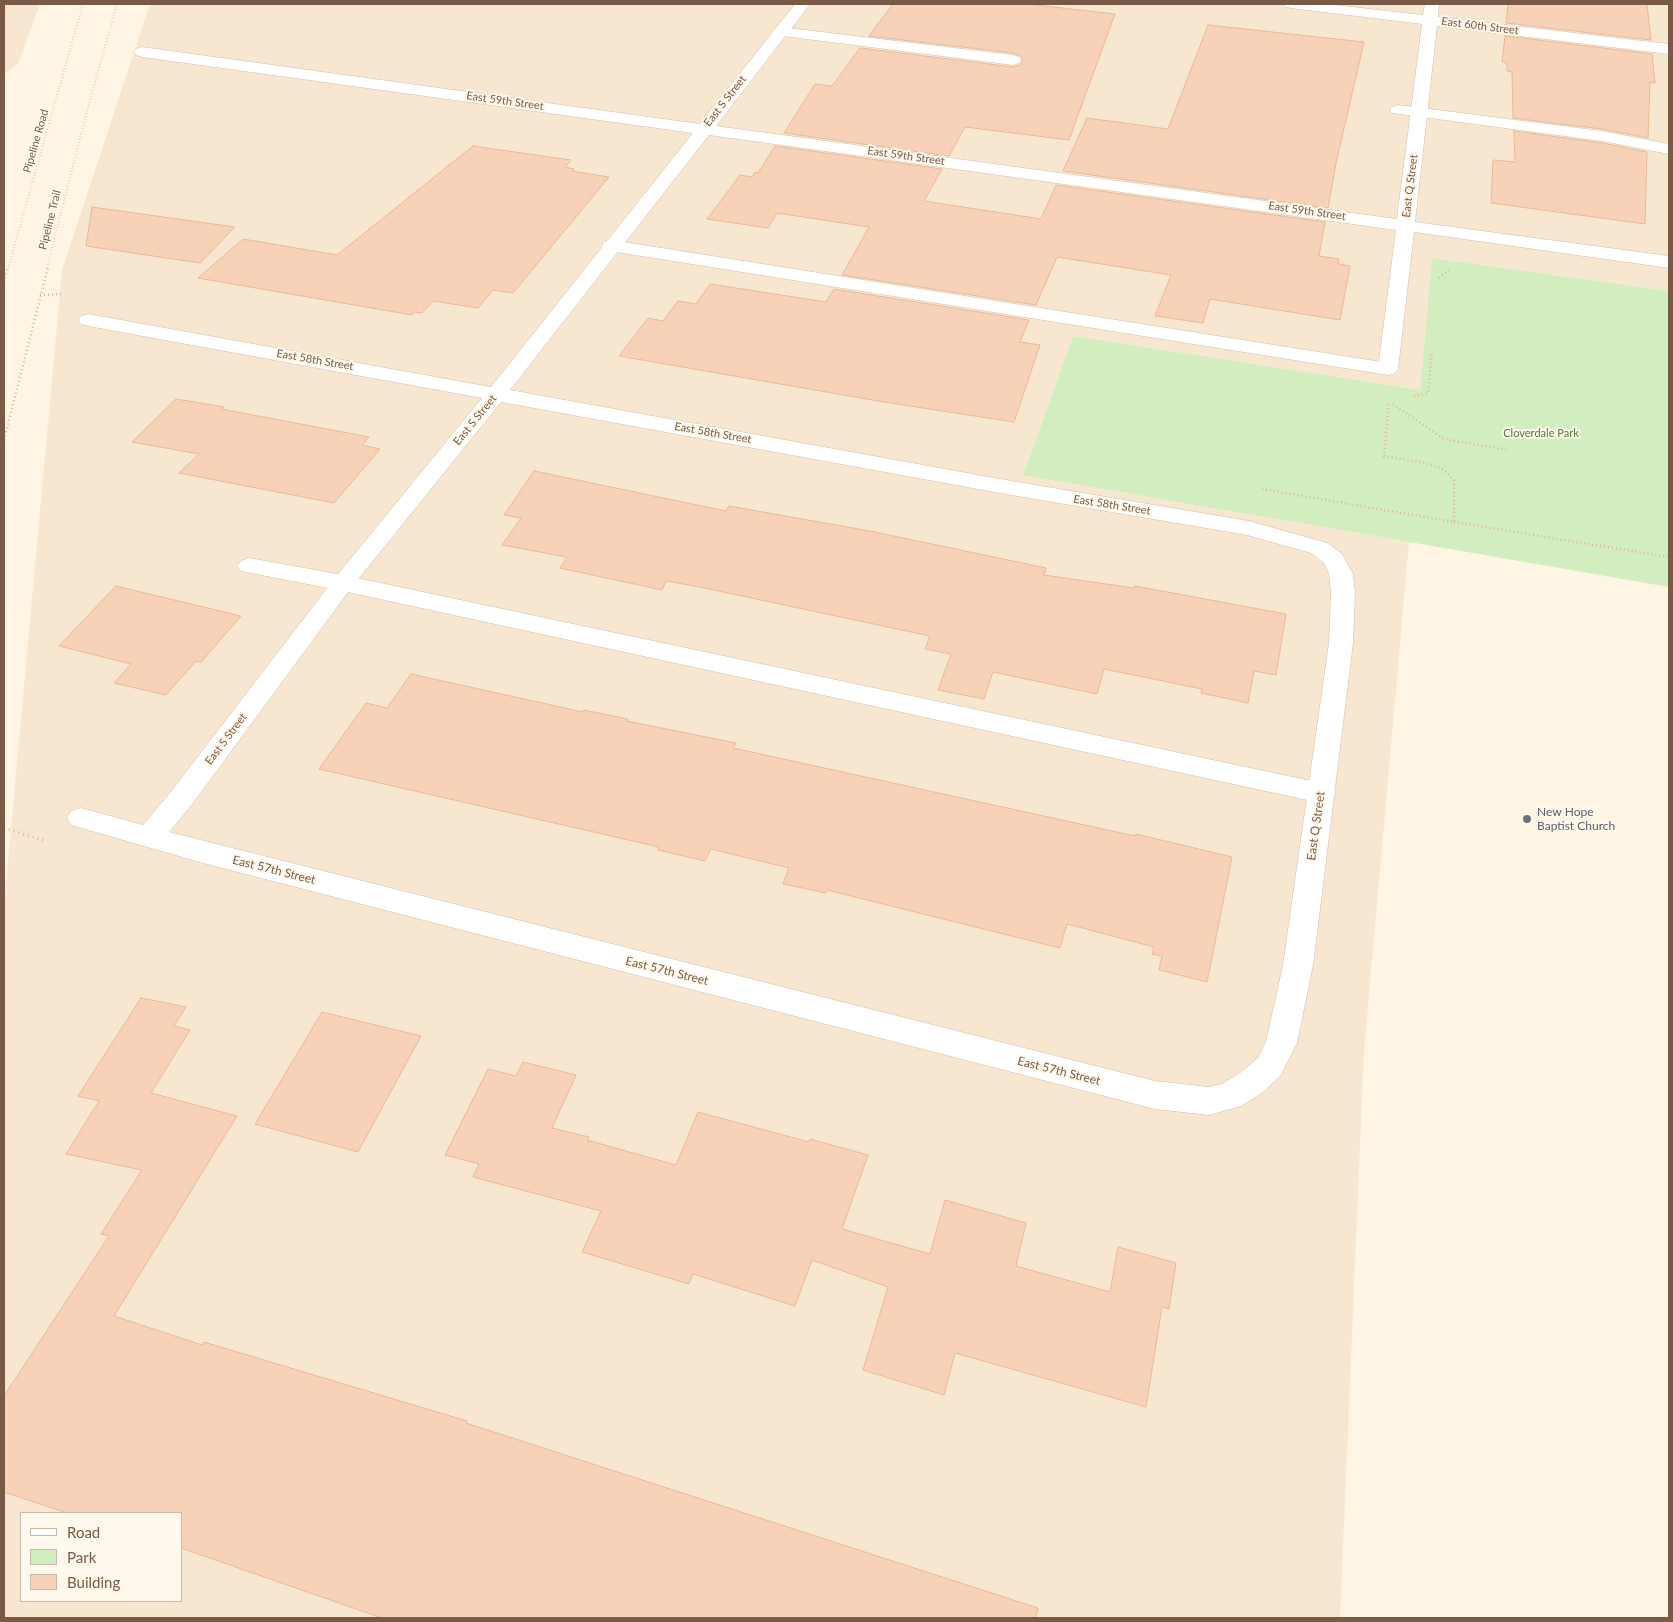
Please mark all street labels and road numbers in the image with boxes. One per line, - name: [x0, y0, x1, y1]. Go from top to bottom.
- street label: East 60th Street: [1441, 15, 1519, 37]
- street label: East S Street: [701, 73, 749, 129]
- street label: East 59th Street: [466, 89, 544, 113]
- street label: Pipeline Road: [21, 108, 51, 174]
- street label: East 59th Street: [867, 144, 945, 168]
- street label: East Q Street: [1400, 154, 1420, 218]
- street label: Pipeline Trail: [36, 189, 64, 251]
- street label: East 59th Street: [1268, 199, 1346, 223]
- street label: East 58th Street: [275, 347, 355, 373]
- street label: East S Street: [451, 392, 499, 448]
- street label: East 58th Street: [673, 420, 753, 446]
- street label: East 58th Street: [1072, 492, 1152, 518]
- street label: East S Street: [202, 711, 250, 767]
- street label: East Q Street: [1304, 791, 1328, 861]
- street label: East 57th Street: [231, 853, 317, 887]
- street label: East 57th Street: [624, 954, 710, 988]
- street label: East 57th Street: [1016, 1054, 1102, 1088]

